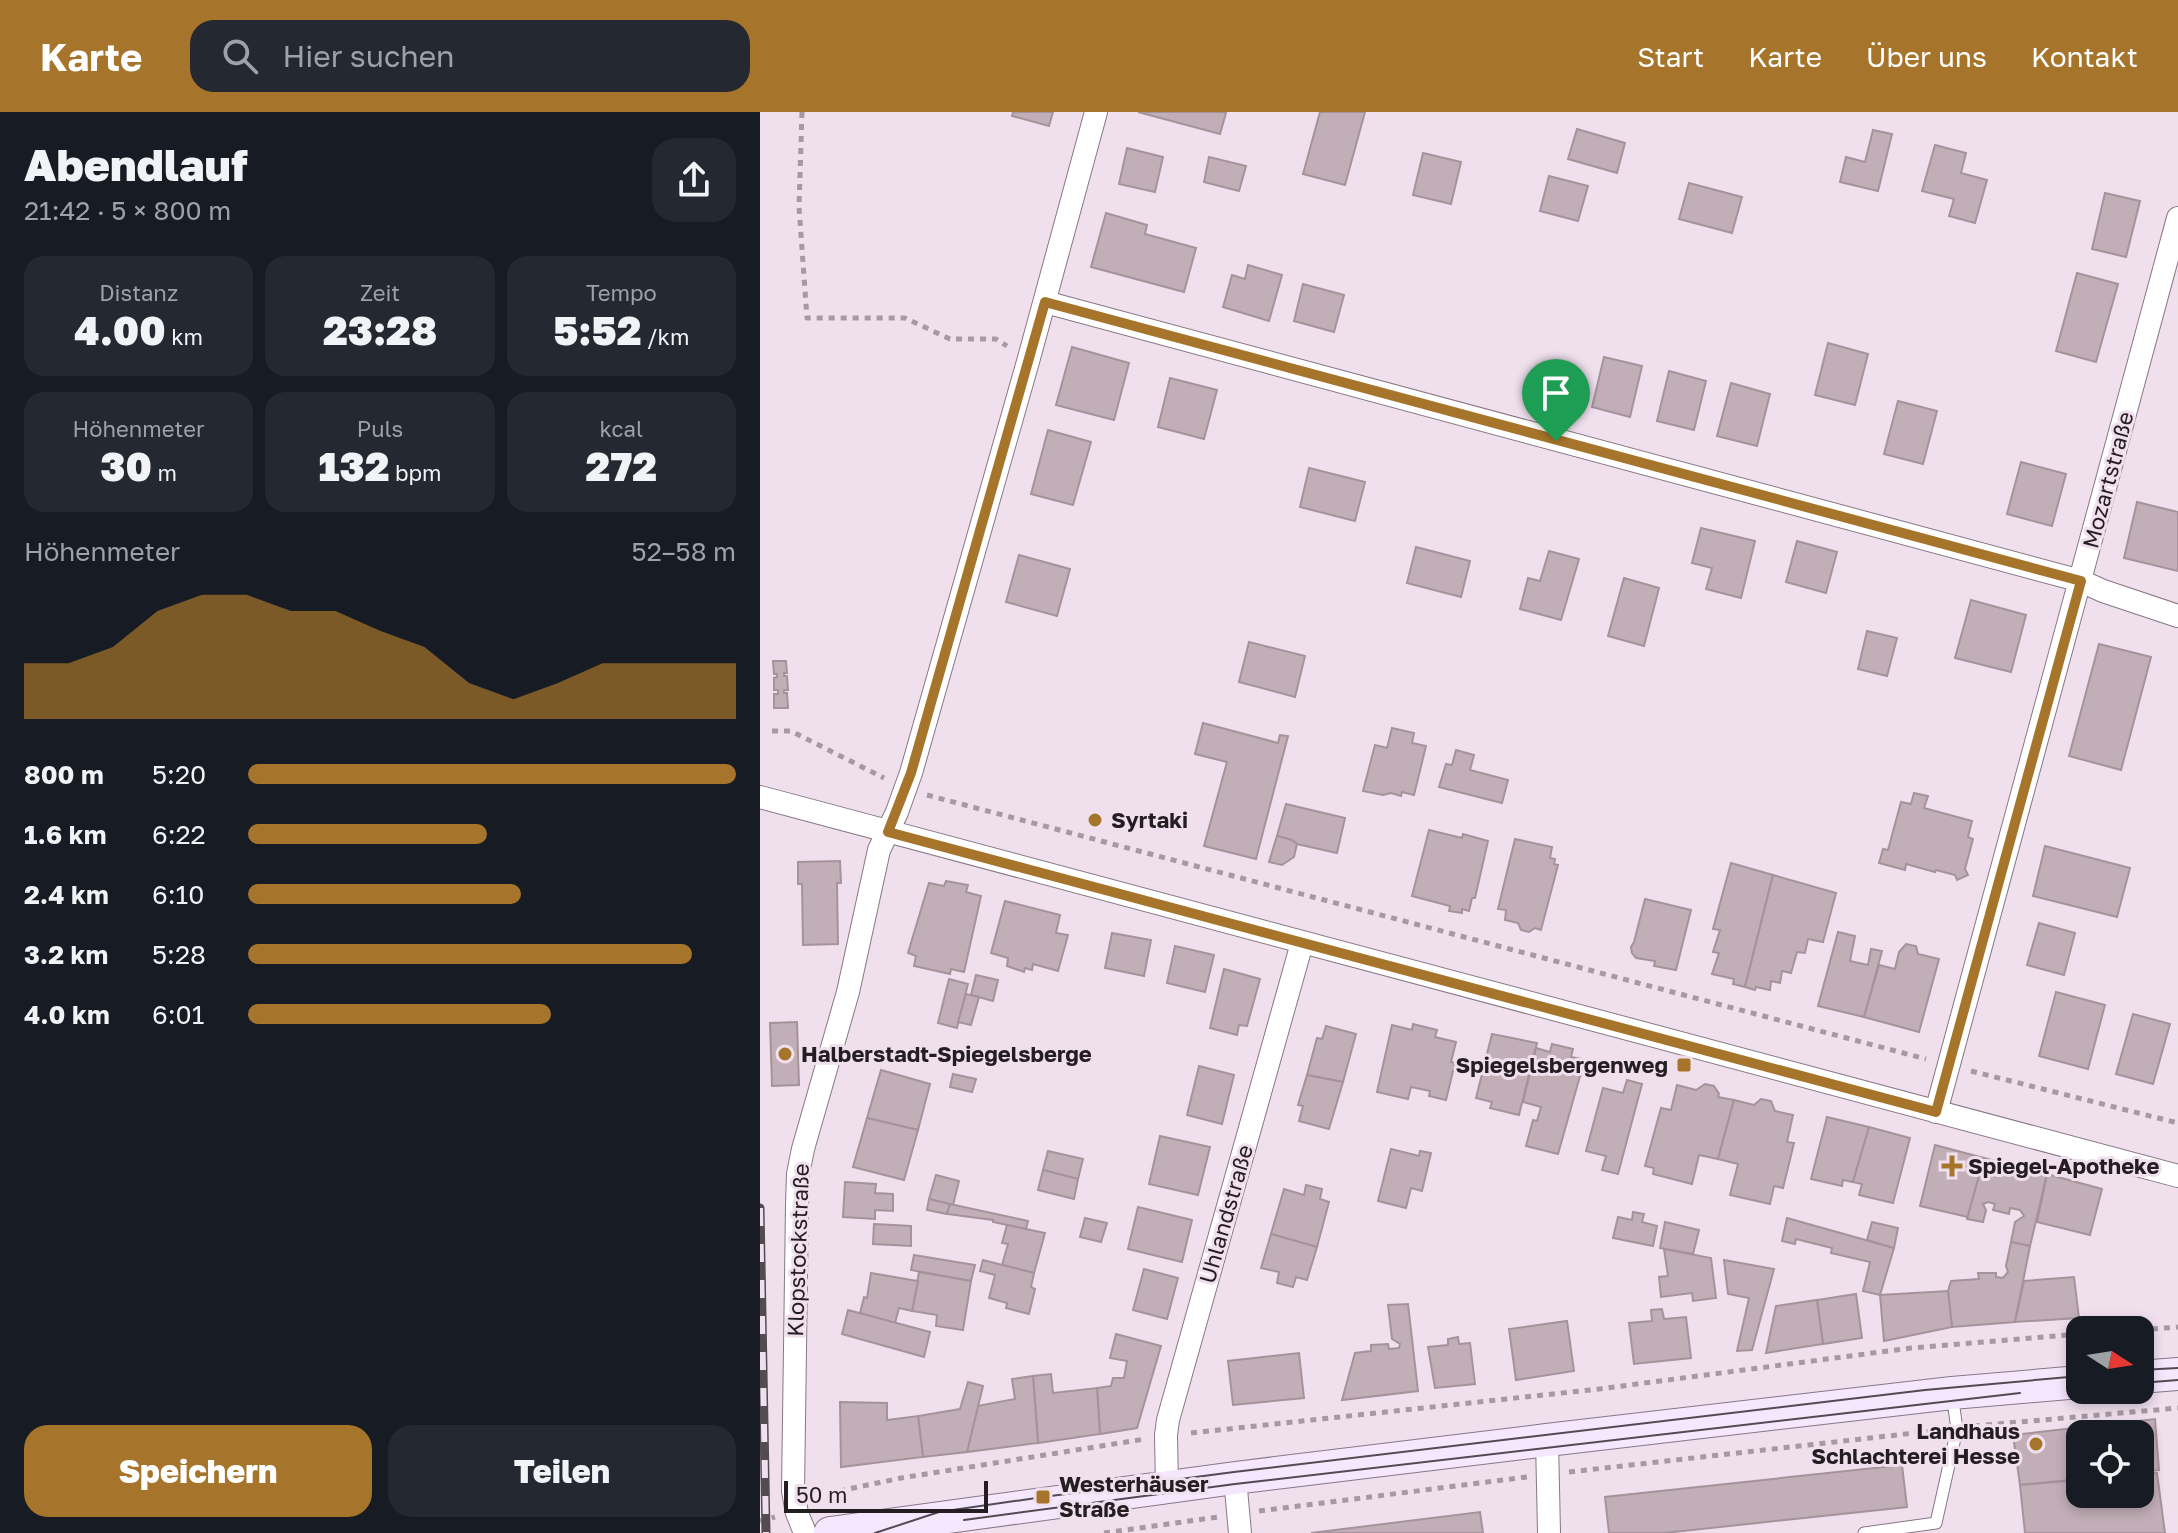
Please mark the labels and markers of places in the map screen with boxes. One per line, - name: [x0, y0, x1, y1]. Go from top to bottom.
- pin: [1522, 359, 1590, 441]
- place label: Syrtaki: [1111, 806, 1188, 833]
- marker: Syrtaki: [1086, 811, 1104, 829]
- place label: Halberstadt-Spiegelsberge: [801, 1040, 1092, 1067]
- marker: Halberstadt-Spiegelsberge: [776, 1045, 794, 1063]
- place label: Spiegelsbergenweg: [1456, 1051, 1668, 1078]
- marker: Spiegelsbergenweg: [1675, 1056, 1693, 1074]
- place label: Spiegel-Apotheke: [1968, 1152, 2159, 1179]
- marker: Spiegel-Apotheke: [1943, 1157, 1961, 1175]
- place label: Landhaus Schlachterei Hesse: [1811, 1417, 2020, 1469]
- marker: Landhaus Schlachterei Hesse: [2027, 1435, 2045, 1453]
- place label: Westerhäuser Straße: [1059, 1470, 1209, 1522]
- marker: Westerhäuser Straße: [1034, 1488, 1052, 1506]

